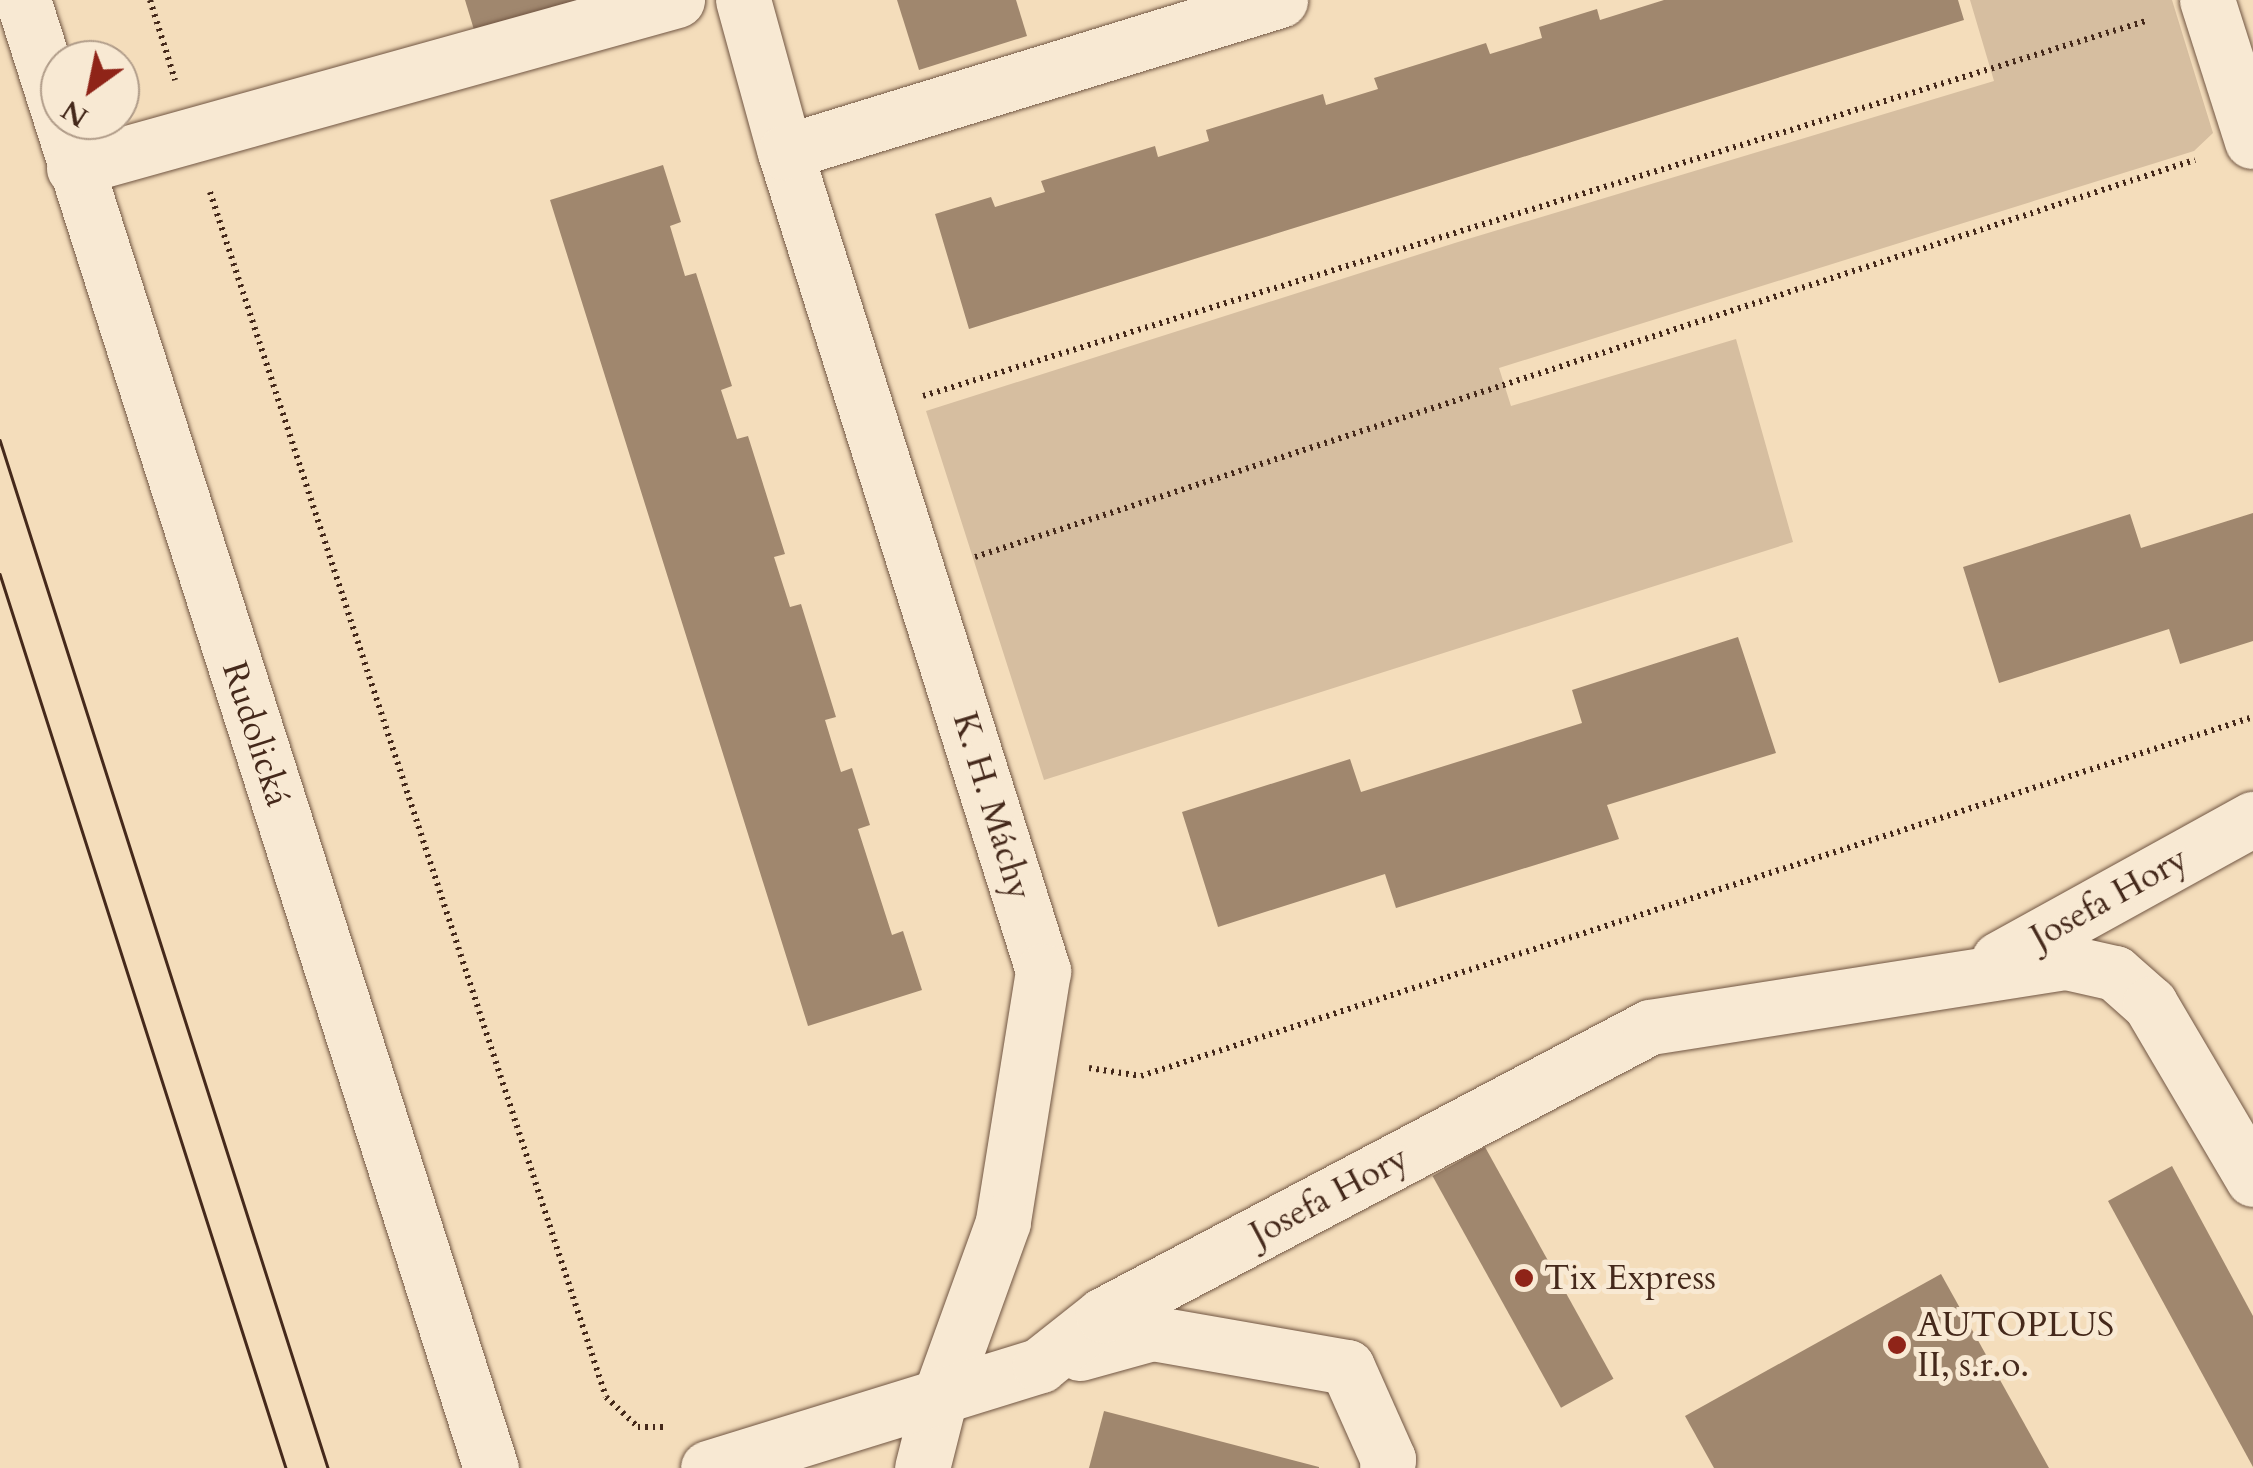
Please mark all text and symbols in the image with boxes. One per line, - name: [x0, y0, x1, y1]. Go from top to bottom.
- north arrow: [40, 40, 140, 140]
- text: N: [54, 91, 95, 136]
- street label: Rudolická: [213, 656, 299, 812]
- street label: K. H. Máchy: [944, 707, 1040, 905]
- street label: Josefa Hory: [2023, 838, 2195, 958]
- street label: Josefa Hory: [1243, 1137, 1415, 1255]
- place label: Tix Express: [1544, 1257, 1716, 1299]
- marker: Tix Express: [1513, 1267, 1535, 1289]
- place label: AUTOPLUS II, s.r.o.: [1917, 1304, 2114, 1386]
- marker: AUTOPLUS II, s.r.o.: [1886, 1334, 1908, 1356]

